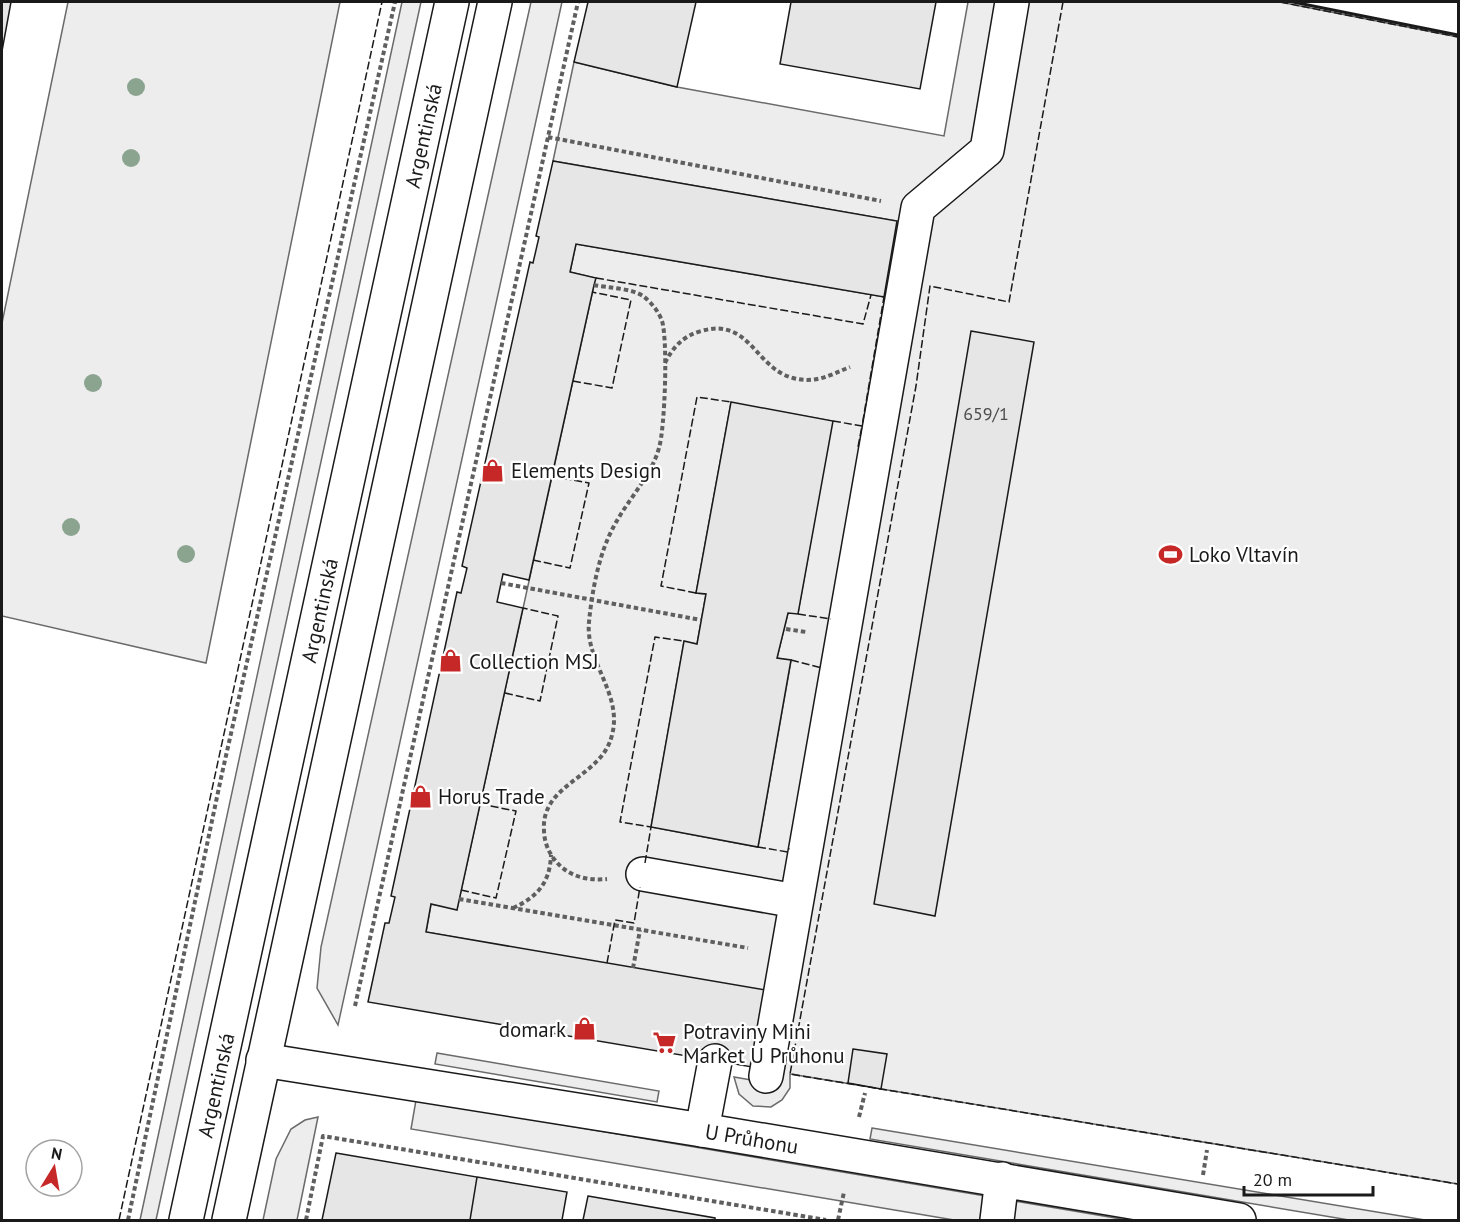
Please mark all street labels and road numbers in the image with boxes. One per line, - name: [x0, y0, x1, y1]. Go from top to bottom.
- street label: Argentinská: [398, 81, 447, 190]
- street label: Argentinská: [295, 555, 344, 665]
- street label: Argentinská: [191, 1030, 240, 1140]
- street label: U Průhonu: [703, 1117, 801, 1159]

